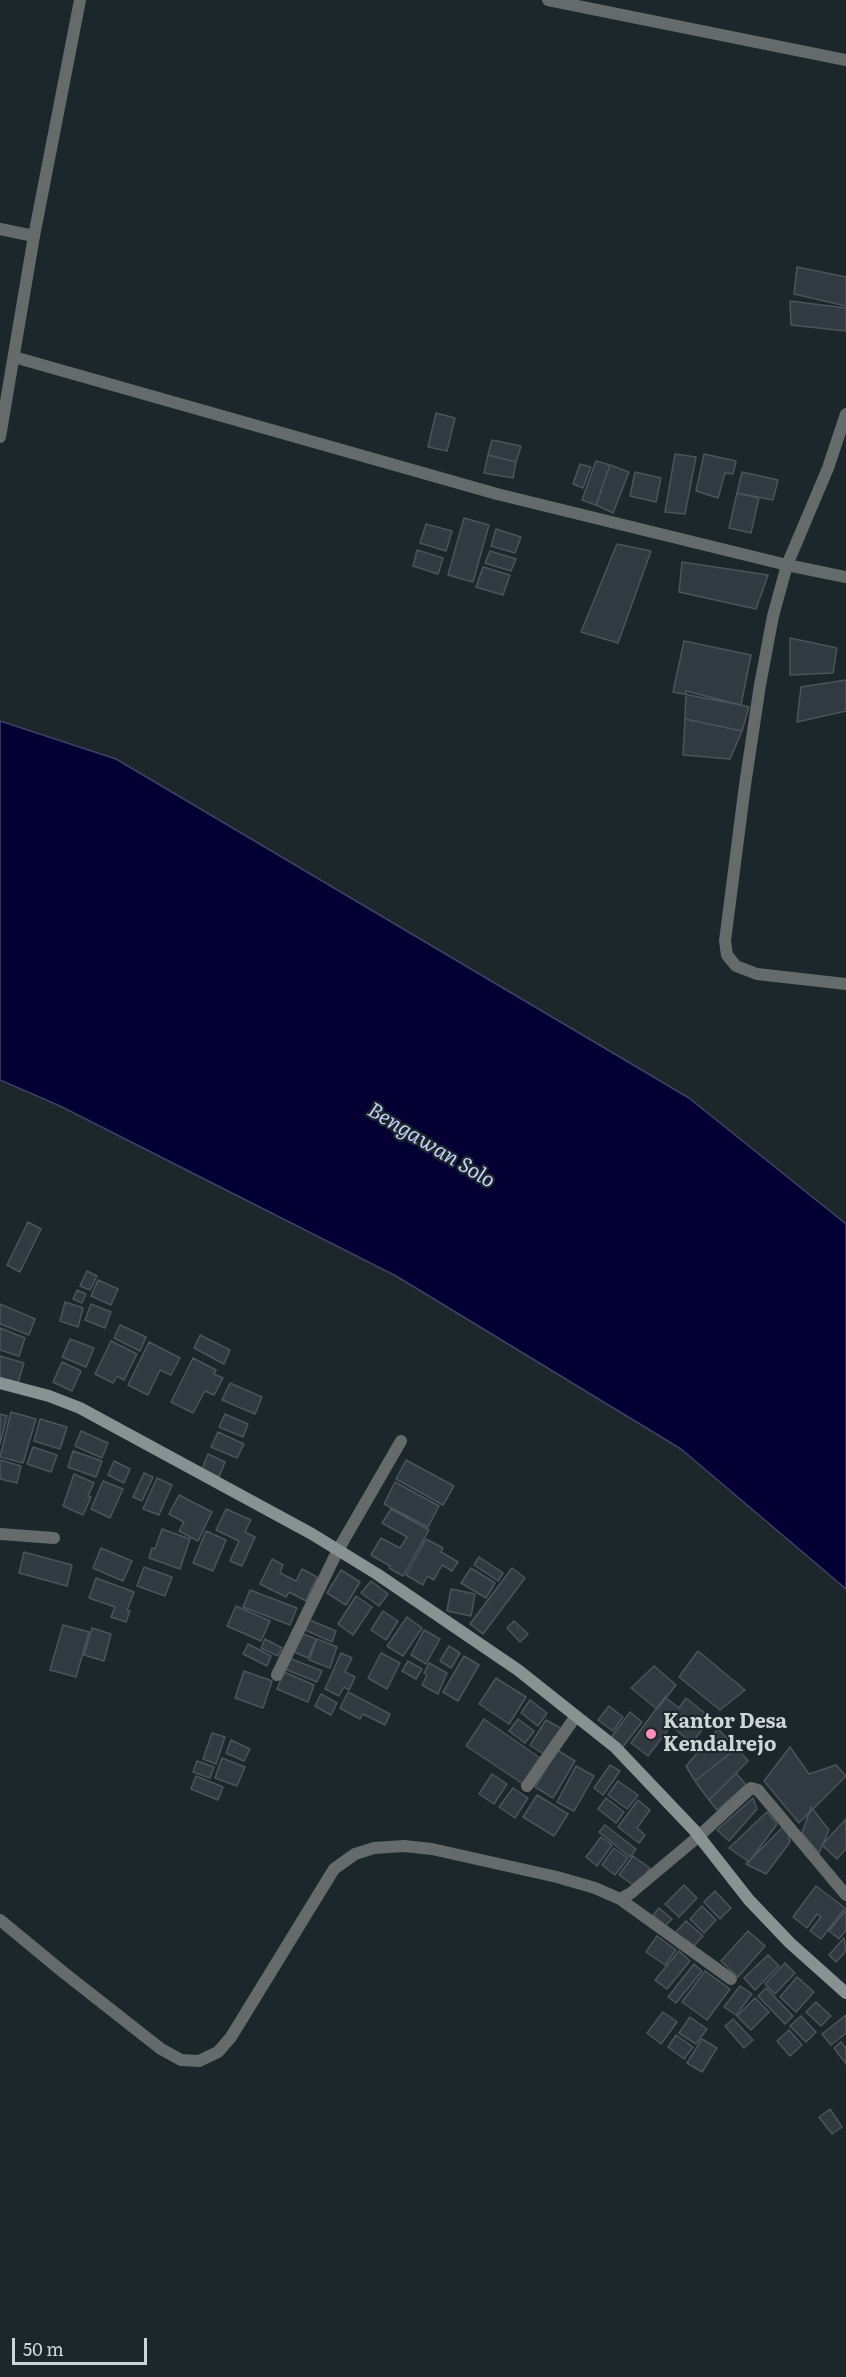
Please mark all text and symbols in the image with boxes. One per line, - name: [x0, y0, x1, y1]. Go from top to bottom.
- water label: Bengawan Solo: [363, 1098, 499, 1194]
- place label: Kantor Desa Kendalrejo: [663, 1710, 787, 1757]
- marker: Kantor Desa Kendalrejo: [644, 1727, 658, 1741]
- scale bar: [15, 2326, 150, 2364]
- text: 50 m: [23, 2335, 64, 2362]

